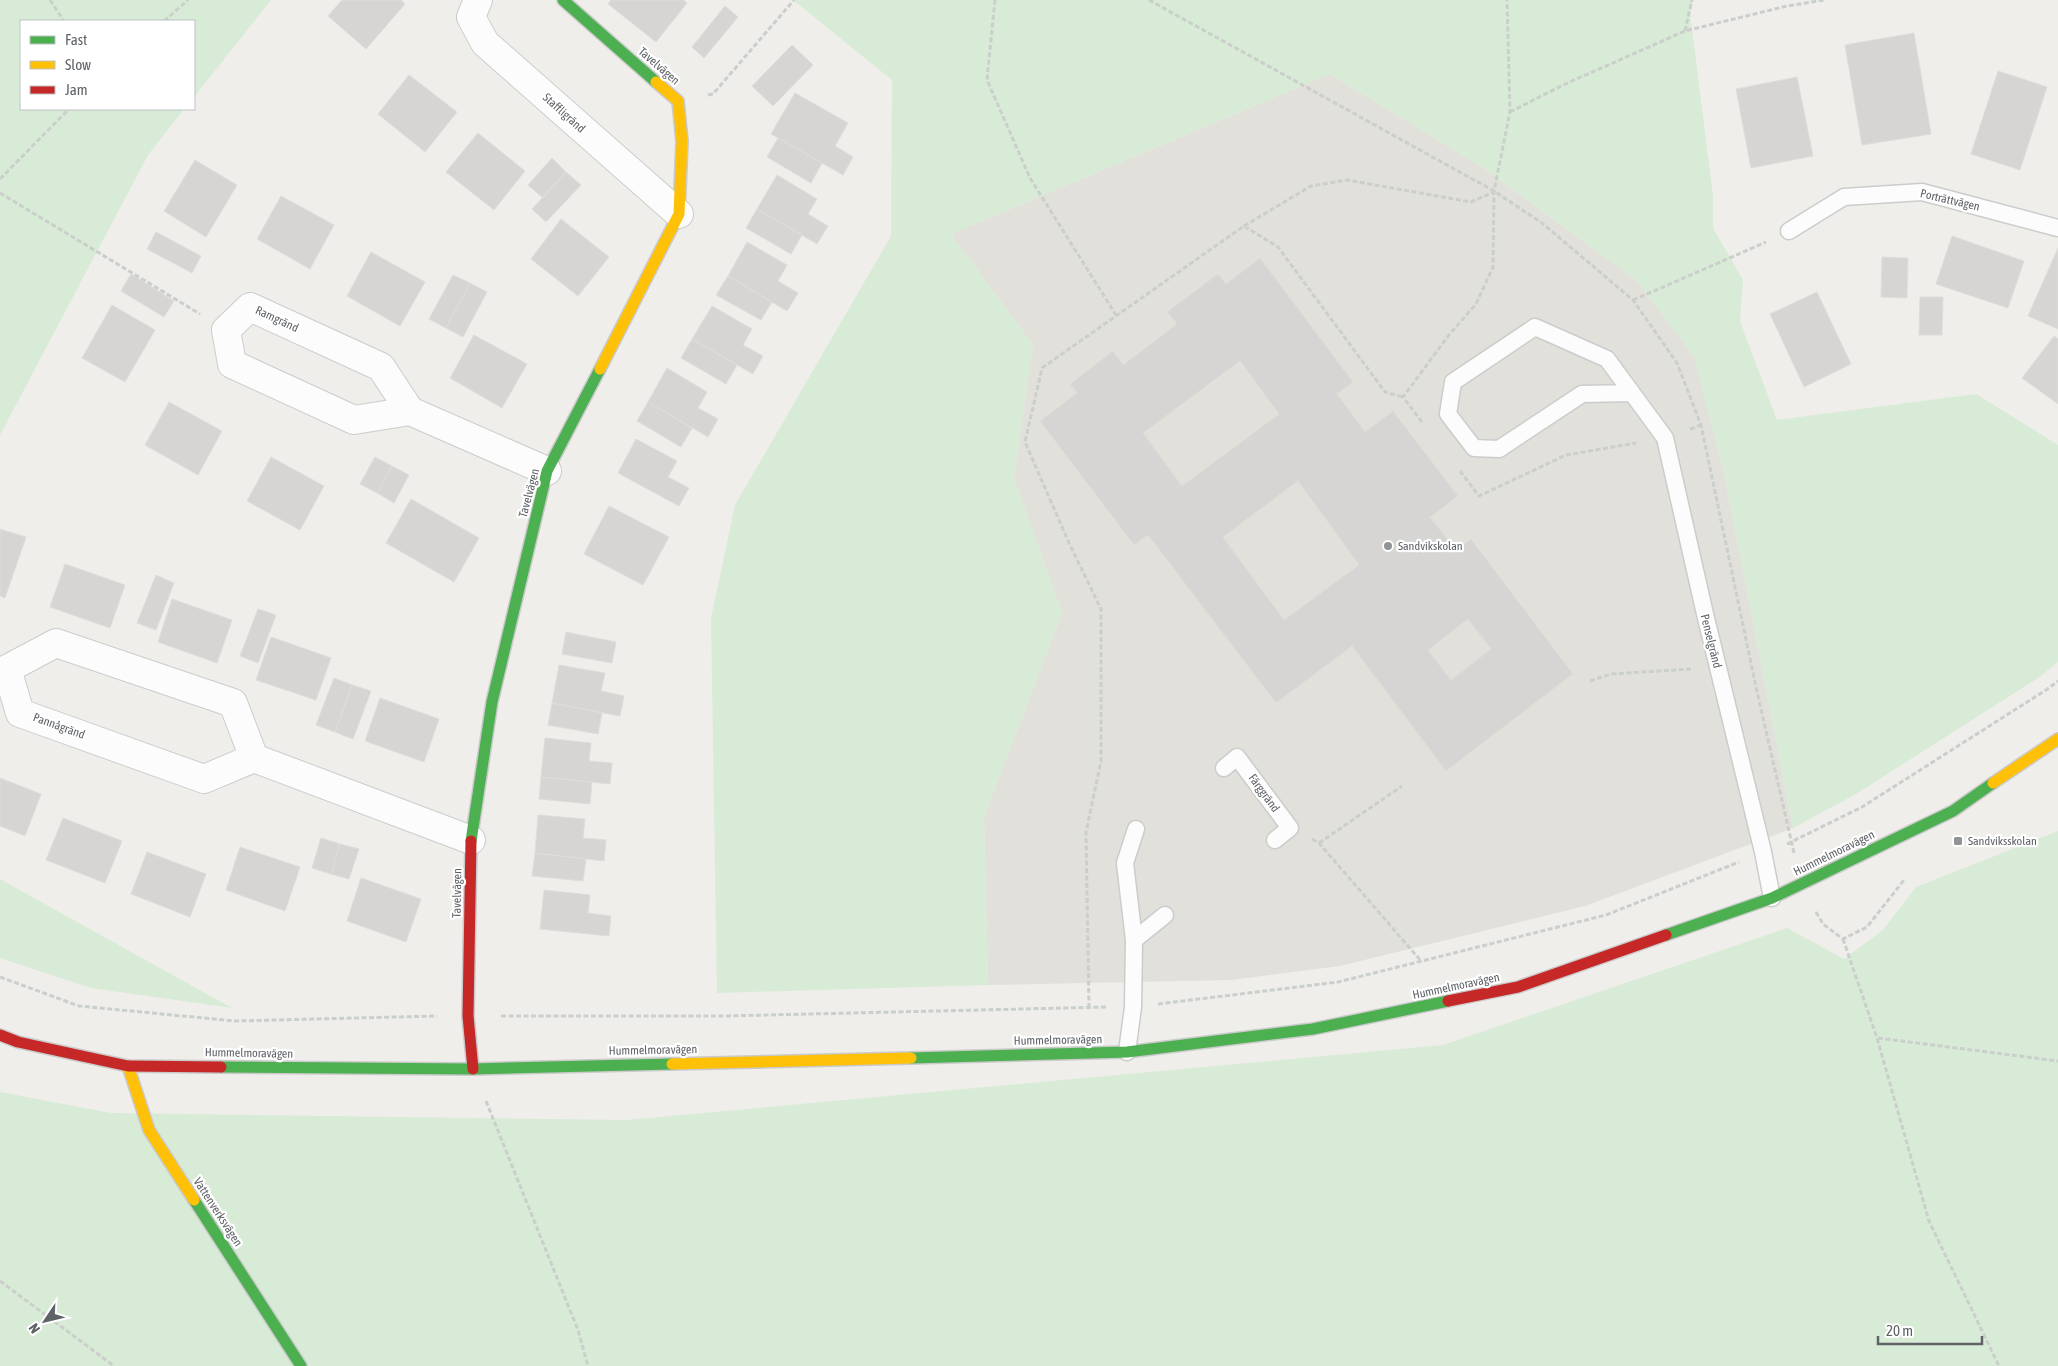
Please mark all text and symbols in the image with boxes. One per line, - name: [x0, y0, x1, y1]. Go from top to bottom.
- legend: [20, 20, 195, 110]
- text: Fast: [65, 31, 87, 48]
- street label: Tavelvägen: [636, 44, 682, 88]
- text: Slow: [65, 56, 91, 73]
- text: Jam: [65, 81, 88, 98]
- street label: Staffligränd: [540, 90, 588, 136]
- street label: Porträttvägen: [1919, 186, 1981, 214]
- street label: Ramgränd: [253, 303, 301, 335]
- street label: Tavelvägen: [516, 467, 542, 519]
- place label: Sandvikskolan: [1398, 539, 1463, 553]
- marker: Sandvikskolan: [1382, 540, 1394, 552]
- street label: Penselgränd: [1698, 612, 1724, 670]
- street label: Pannågränd: [31, 710, 87, 742]
- street label: Färggränd: [1245, 771, 1283, 815]
- street label: Hummelmoravägen: [1791, 827, 1877, 879]
- place label: Sandviksskolan: [1968, 834, 2037, 848]
- marker: Sandviksskolan: [1952, 835, 1964, 847]
- street label: Tavelvägen: [450, 868, 464, 918]
- street label: Hummelmoravägen: [1411, 970, 1501, 1002]
- street label: Hummelmoravägen: [1014, 1032, 1102, 1048]
- street label: Hummelmoravägen: [609, 1042, 697, 1058]
- street label: Hummelmoravägen: [205, 1045, 293, 1061]
- street label: Vattenverksvägen: [191, 1175, 245, 1249]
- north arrow: [20, 1296, 70, 1346]
- scale bar: [1878, 1314, 1982, 1346]
- text: N: [25, 1320, 43, 1336]
- text: 20 m: [1886, 1322, 1913, 1339]

